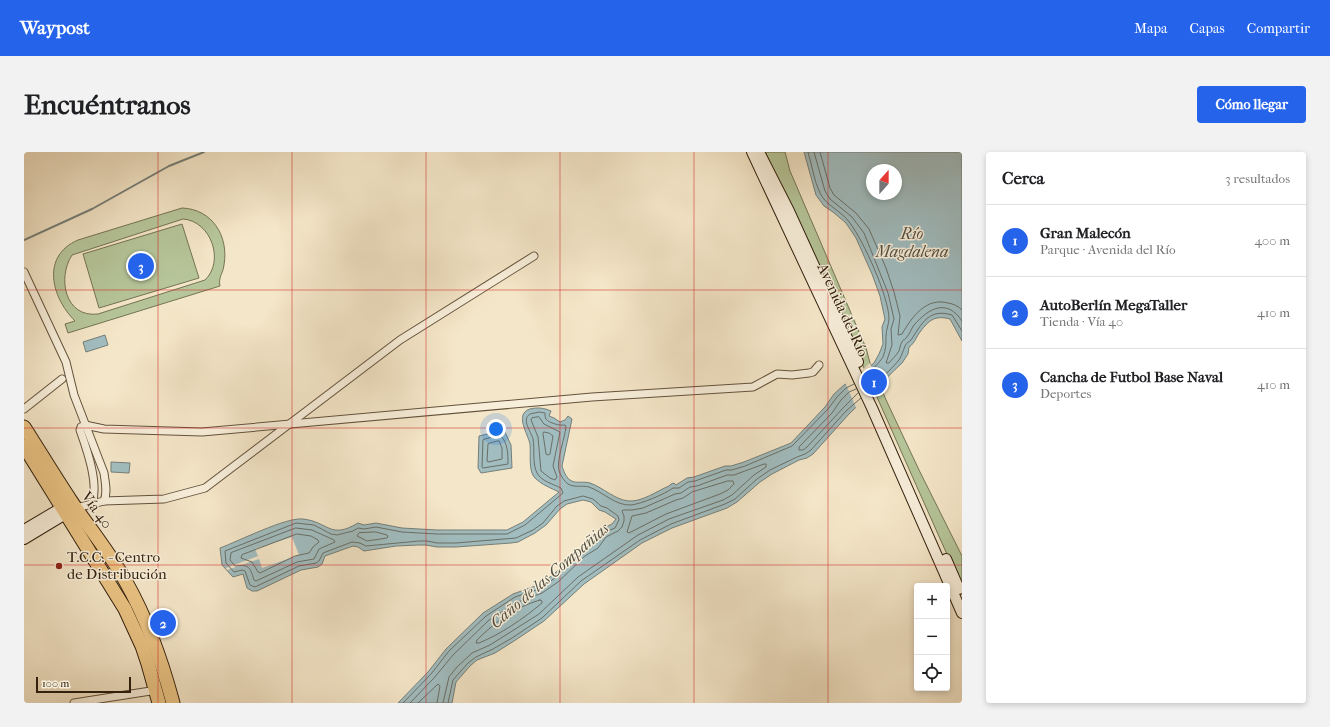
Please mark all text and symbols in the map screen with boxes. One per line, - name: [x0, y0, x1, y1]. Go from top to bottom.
- text: Waypost: [20, 17, 90, 39]
- text: Mapa: [1134, 20, 1168, 37]
- text: Capas: [1190, 20, 1225, 37]
- text: Compartir: [1247, 20, 1310, 37]
- button: Cómo llegar: [1197, 86, 1306, 123]
- text: Encuéntranos: [24, 88, 191, 121]
- north arrow: [866, 164, 902, 200]
- text: Cerca: [1002, 168, 1044, 188]
- text: 3 resultados: [1225, 171, 1290, 186]
- water label: Río Magdalena: [875, 224, 948, 261]
- text: Gran Malecón: [1040, 224, 1131, 242]
- text: 1: [1013, 233, 1017, 248]
- text: 400 m: [1254, 233, 1290, 248]
- text: Parque · Avenida del Río: [1040, 242, 1175, 257]
- pin: 3: [128, 251, 154, 281]
- street label: Avenida del Río: [813, 259, 873, 360]
- text: AutoBerlín MegaTaller: [1040, 296, 1187, 314]
- text: 2: [1012, 305, 1018, 320]
- text: 410 m: [1257, 305, 1290, 320]
- text: Tienda · Vía 40: [1040, 314, 1123, 329]
- pin: 1: [861, 367, 887, 397]
- text: Cancha de Futbol Base Naval: [1040, 368, 1223, 386]
- text: 3: [1012, 377, 1018, 392]
- text: 410 m: [1257, 377, 1290, 392]
- text: Deportes: [1040, 386, 1091, 401]
- your location: [486, 419, 506, 439]
- street label: Vía 40: [77, 487, 116, 532]
- water label: Caño de las Compañias: [486, 518, 613, 632]
- place label: T.C.C. - Centro de Distribución: [67, 548, 167, 583]
- marker: T.C.C. - Centro de Distribución: [54, 561, 64, 571]
- map controls: [914, 583, 950, 691]
- button: +: [914, 583, 950, 619]
- pin: 2: [150, 608, 176, 638]
- button: −: [914, 619, 950, 655]
- button: locate: [914, 655, 950, 691]
- scale bar: [36, 675, 131, 694]
- text: 100 m: [42, 677, 70, 690]

